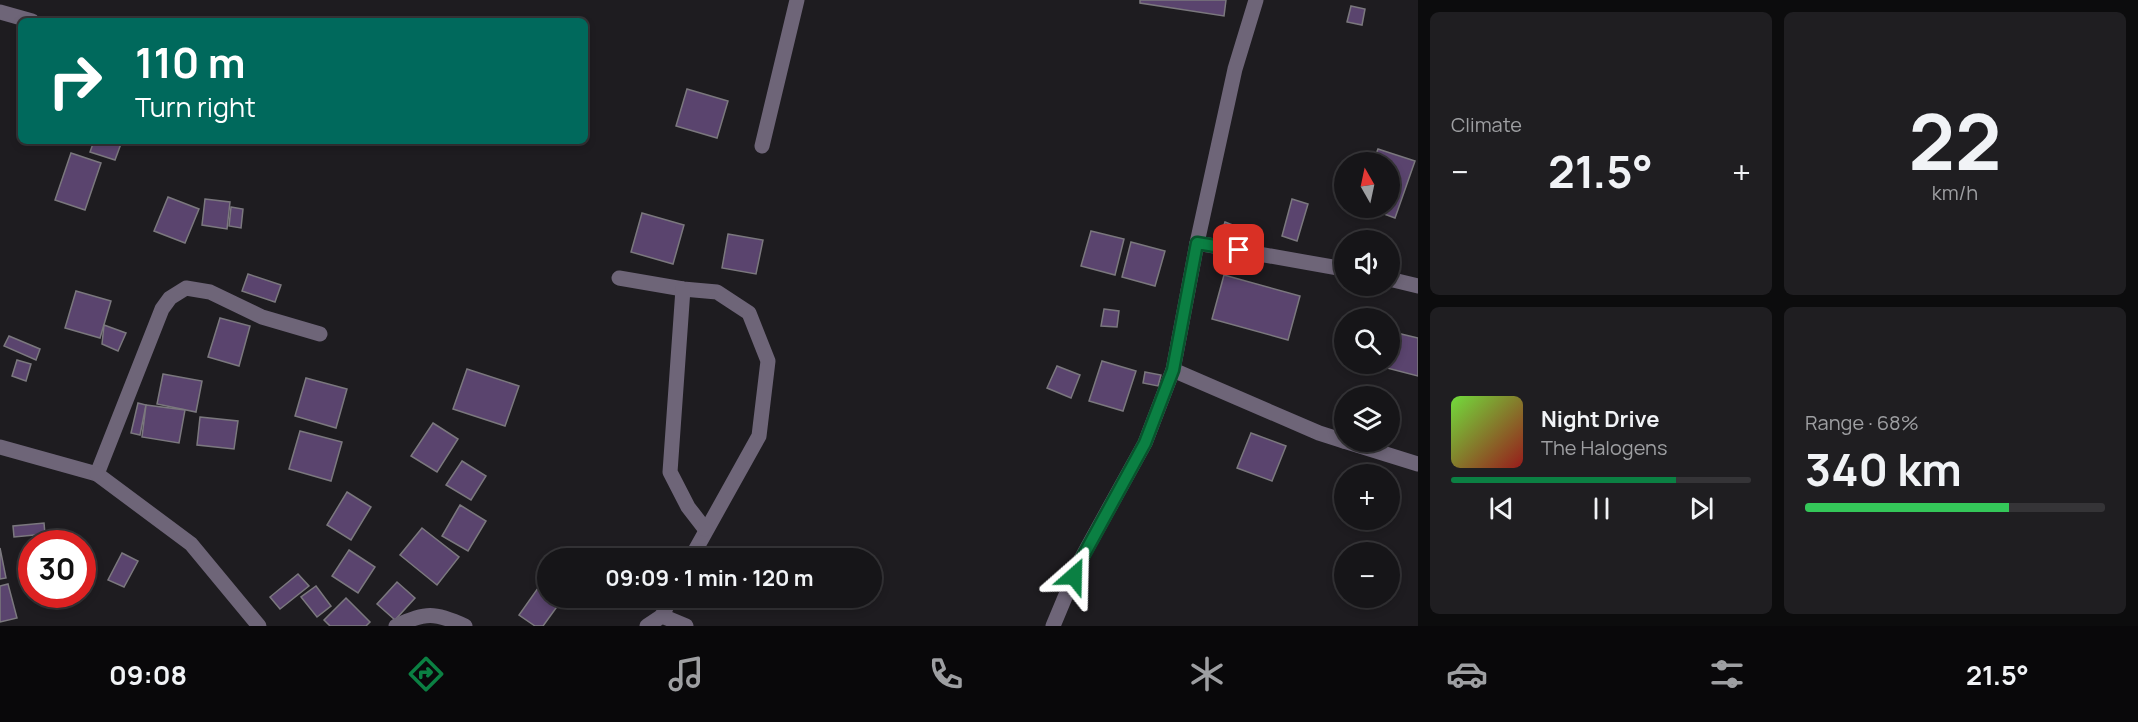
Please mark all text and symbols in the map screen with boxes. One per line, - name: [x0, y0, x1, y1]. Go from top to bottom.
- text: 110 m: [135, 33, 246, 91]
- icon: right: [36, 42, 114, 120]
- text: 22: [1909, 87, 2001, 193]
- text: Turn right: [135, 88, 256, 125]
- text: Climate: [1451, 111, 1522, 138]
- text: 21.5°: [1548, 140, 1653, 202]
- text: −: [1451, 149, 1469, 194]
- text: +: [1732, 149, 1751, 194]
- north arrow: [1334, 152, 1400, 218]
- map controls: [1334, 152, 1400, 608]
- text: km/h: [1932, 179, 1978, 206]
- pin: [1213, 224, 1264, 275]
- button: sound: [1334, 230, 1400, 296]
- icon: arrive: [1222, 233, 1255, 266]
- button: search: [1334, 308, 1400, 374]
- button: layers: [1334, 386, 1400, 452]
- text: Night Drive: [1541, 404, 1660, 434]
- text: Range · 68%: [1805, 409, 1919, 436]
- text: The Halogens: [1541, 434, 1667, 461]
- text: 340 km: [1805, 438, 1962, 500]
- button: +: [1334, 464, 1400, 530]
- icon: previous: [1485, 492, 1518, 525]
- icon: pause: [1585, 492, 1618, 525]
- icon: next: [1685, 492, 1718, 525]
- speed limit sign: 30: [18, 530, 96, 608]
- button: −: [1334, 542, 1400, 608]
- position arrow: [1042, 544, 1106, 608]
- text: 09:09 · 1 min · 120 m: [605, 563, 814, 593]
- icon: directions: [405, 653, 447, 695]
- icon: music: [665, 653, 707, 695]
- icon: phone: [925, 653, 967, 695]
- icon: climate: [1186, 653, 1228, 695]
- icon: car: [1446, 653, 1488, 695]
- icon: filters: [1706, 653, 1748, 695]
- text: 09:08: [109, 656, 187, 693]
- text: 21.5°: [1966, 656, 2029, 693]

